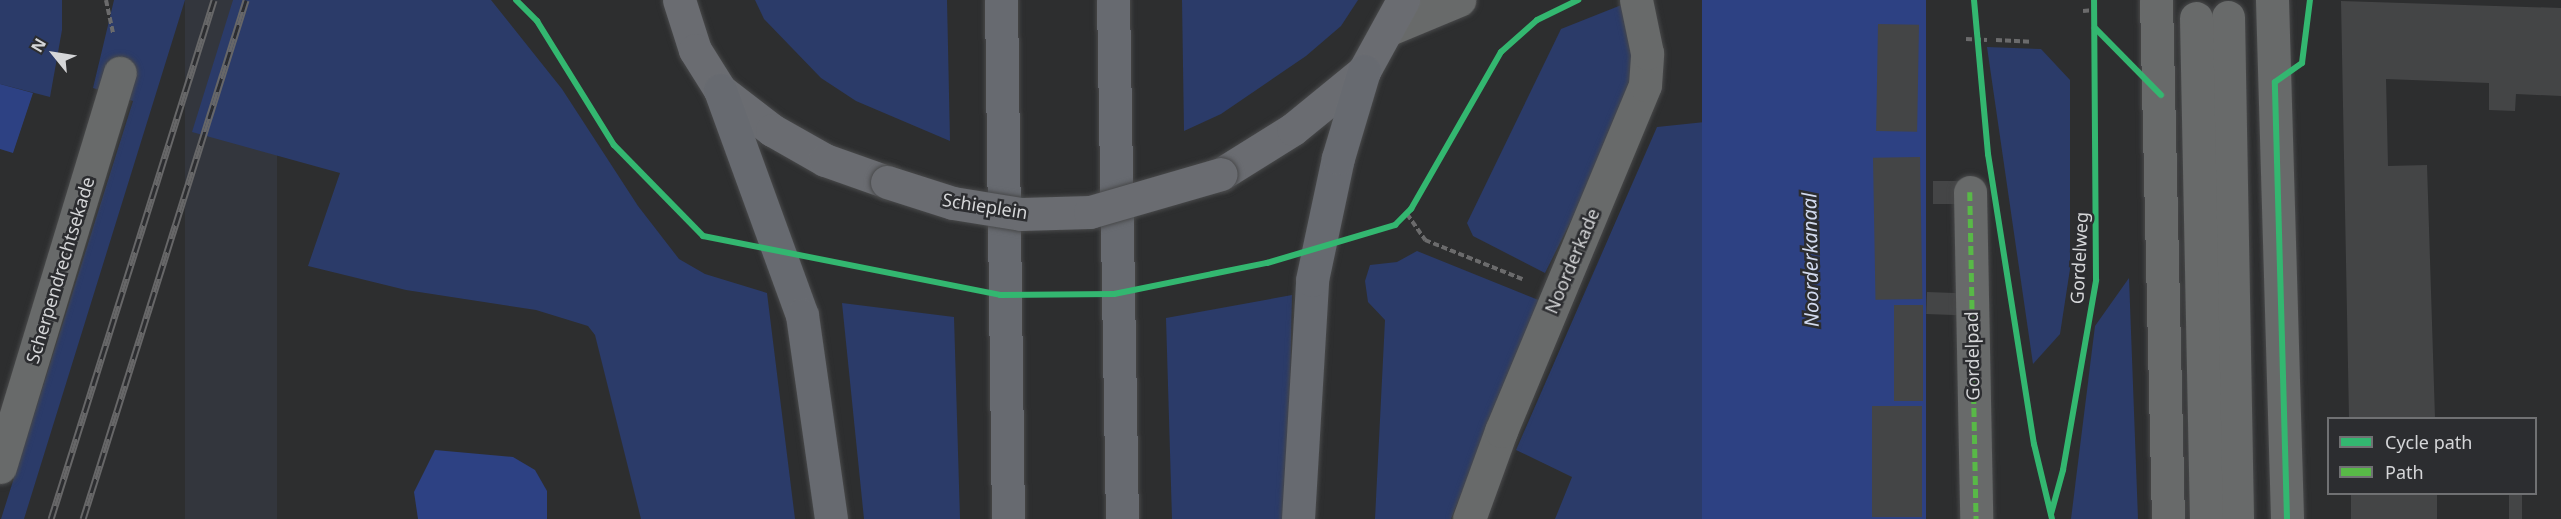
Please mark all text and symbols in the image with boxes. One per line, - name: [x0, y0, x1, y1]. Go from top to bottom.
- north arrow: [24, 24, 84, 84]
- text: N: [26, 34, 51, 56]
- street label: Scherpendrechtsekade: [21, 174, 99, 366]
- street label: Schieplein: [941, 189, 1029, 223]
- water label: Noorderkanaal: [1797, 193, 1823, 327]
- street label: Noorderkade: [1540, 205, 1604, 317]
- street label: Gordelweg: [2066, 211, 2092, 305]
- street label: Gordelpad: [1960, 311, 1984, 401]
- legend: [2327, 417, 2537, 495]
- text: Cycle path: [2385, 430, 2472, 454]
- text: Path: [2385, 460, 2424, 484]

